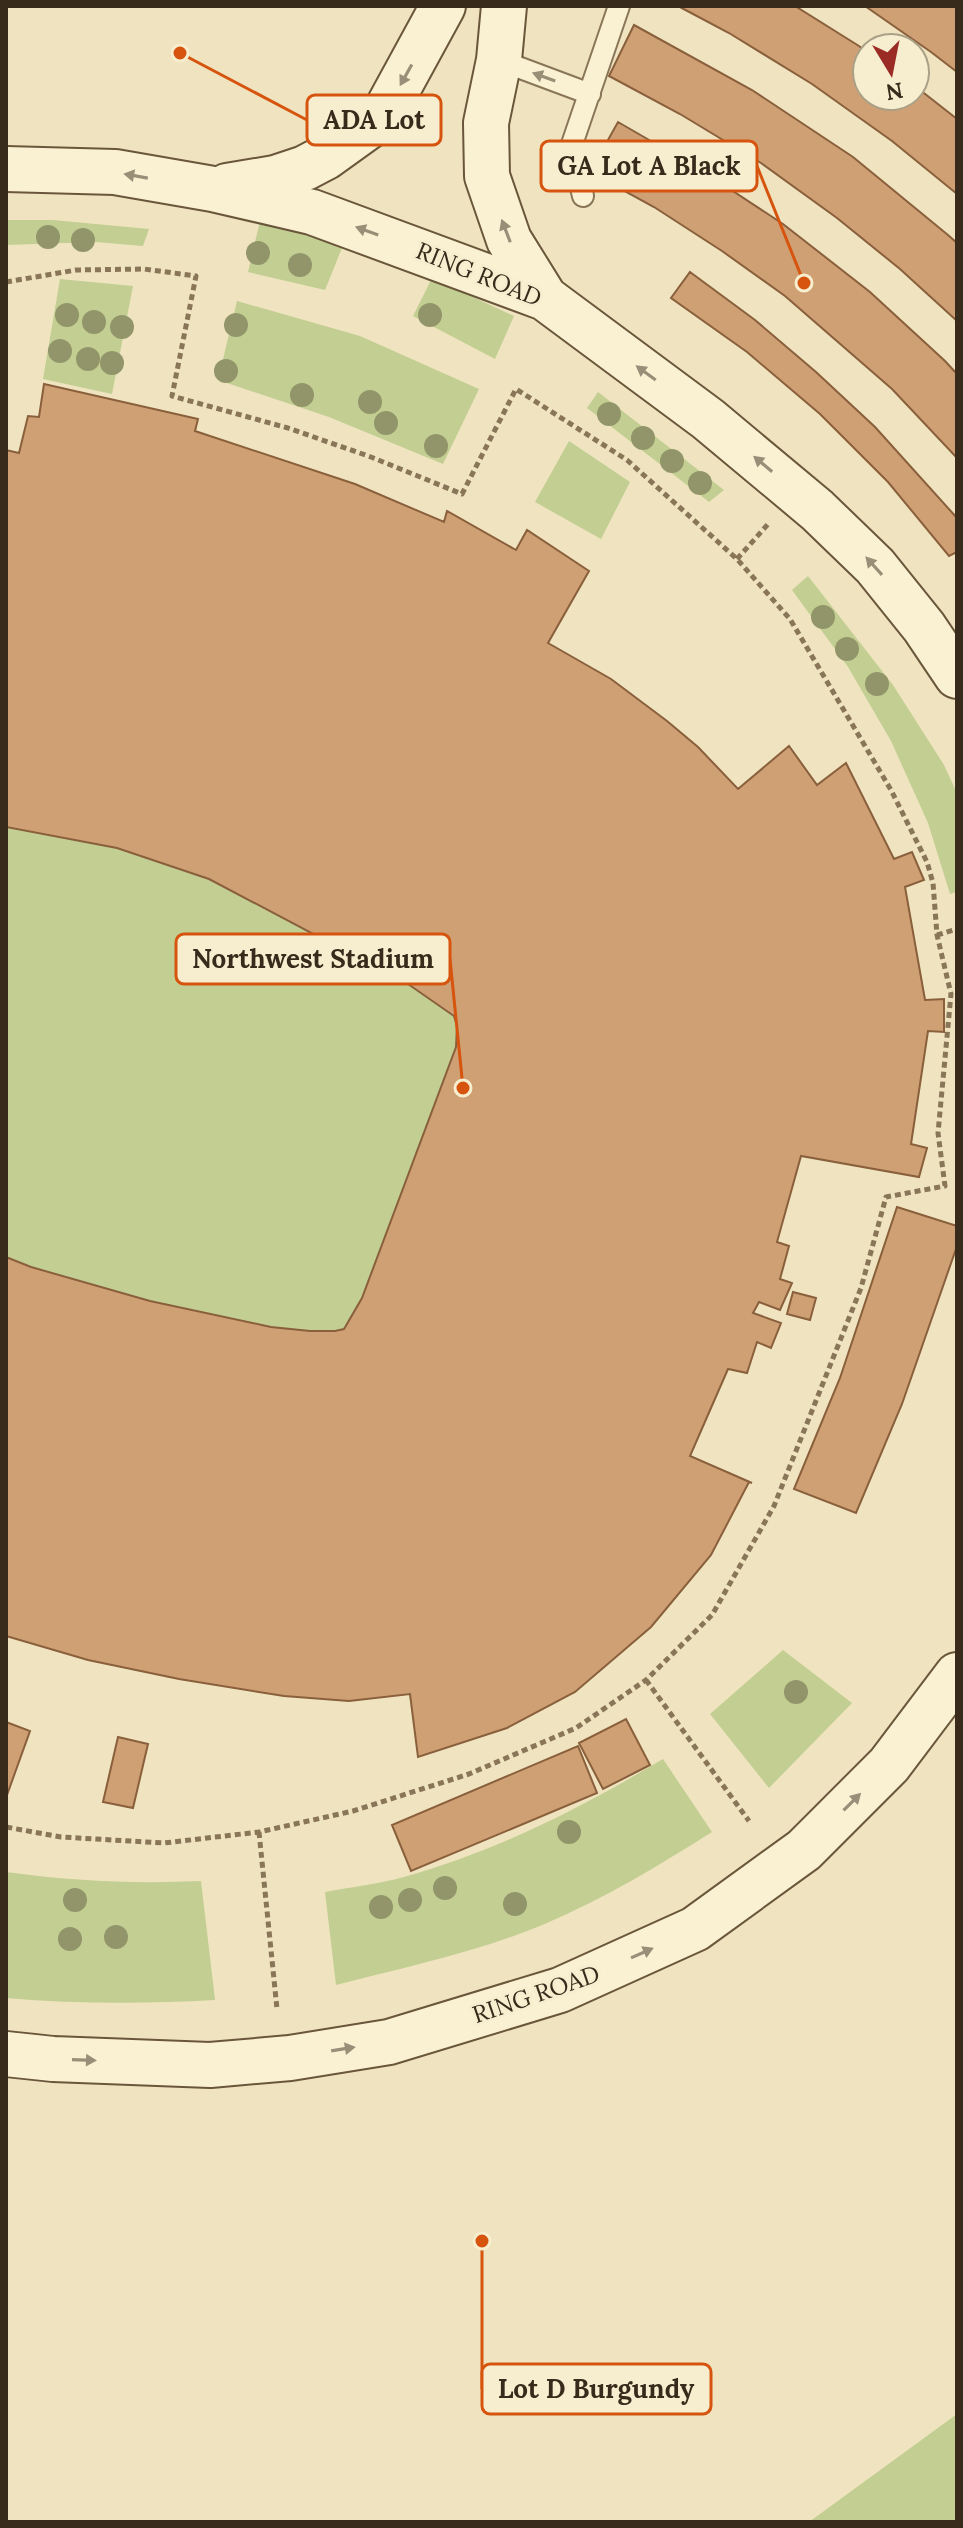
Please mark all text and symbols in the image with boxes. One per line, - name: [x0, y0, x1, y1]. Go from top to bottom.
- north arrow: [851, 32, 931, 112]
- one-way arrow: [399, 64, 413, 86]
- one-way arrow: [532, 70, 556, 83]
- text: N: [884, 76, 905, 107]
- callout: ADA Lot: [307, 95, 441, 145]
- text: ADA Lot: [323, 103, 426, 136]
- callout: GA Lot A Black: [541, 141, 757, 191]
- text: GA Lot A Black: [557, 149, 741, 182]
- one-way arrow: [123, 169, 148, 181]
- one-way arrow: [499, 219, 512, 243]
- one-way arrow: [355, 224, 379, 237]
- street label: RING ROAD: [412, 235, 546, 313]
- one-way arrow: [635, 365, 656, 381]
- one-way arrow: [753, 456, 773, 473]
- one-way arrow: [866, 557, 884, 576]
- callout: Northwest Stadium: [176, 934, 450, 984]
- text: Northwest Stadium: [192, 942, 434, 975]
- one-way arrow: [842, 1793, 861, 1812]
- one-way arrow: [631, 1946, 654, 1960]
- street label: RING ROAD: [468, 1958, 604, 2030]
- one-way arrow: [330, 2043, 355, 2055]
- one-way arrow: [72, 2054, 97, 2067]
- callout: Lot D Burgundy: [482, 2364, 711, 2414]
- text: Lot D Burgundy: [498, 2372, 695, 2405]

